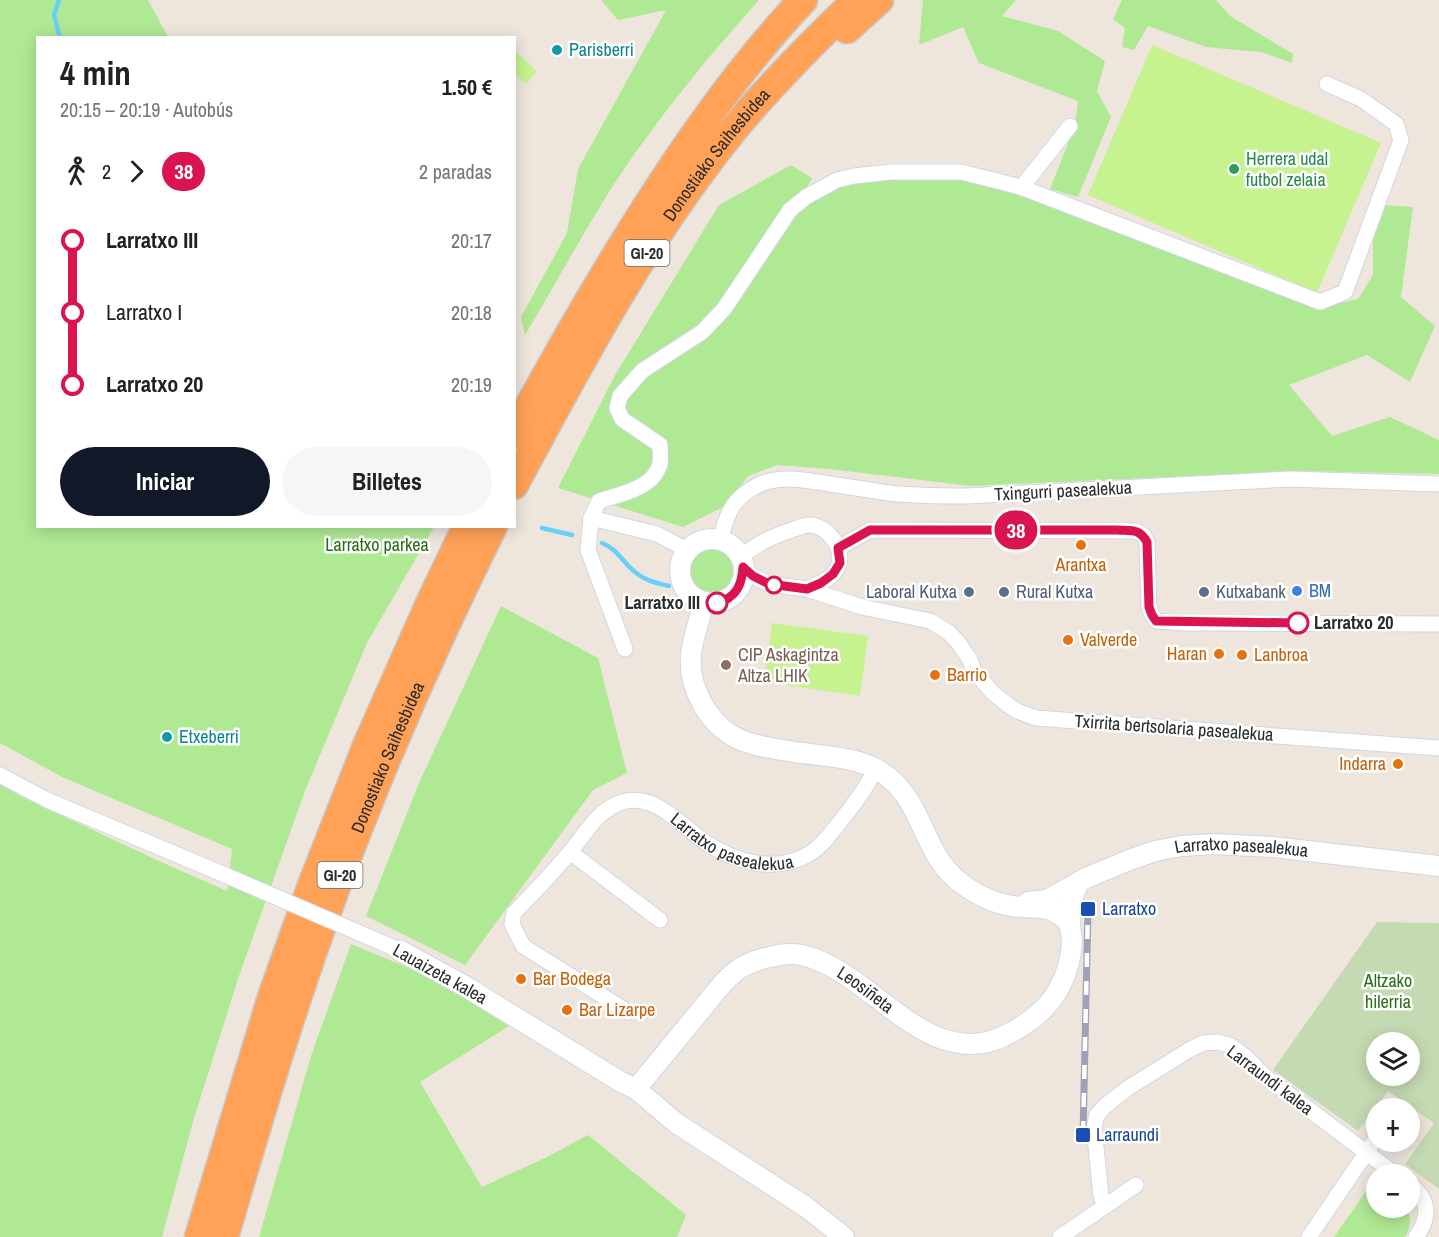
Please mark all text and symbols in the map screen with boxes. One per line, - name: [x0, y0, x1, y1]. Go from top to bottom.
- place label: Parisberri: [569, 37, 634, 62]
- marker: Parisberri: [550, 43, 564, 57]
- text: 4 min: [60, 51, 131, 95]
- text: 1.50 €: [442, 72, 492, 102]
- street label: Donostiako Saihesbidea: [657, 83, 776, 226]
- text: 20:15 – 20:19 · Autobús: [60, 96, 233, 123]
- place label: Herrera udal futbol zelaia: [1246, 146, 1328, 192]
- icon: walk: [60, 155, 93, 188]
- icon: forward: [120, 155, 153, 188]
- text: 38: [174, 157, 193, 186]
- text: 2: [102, 158, 111, 185]
- text: 2 paradas: [419, 158, 492, 185]
- marker: Herrera udal futbol zelaia: [1227, 162, 1241, 176]
- text: Larratxo III: [106, 225, 198, 255]
- text: 20:17: [451, 227, 492, 254]
- road number: GI-20: [624, 240, 670, 266]
- text: Larratxo I: [106, 297, 182, 327]
- text: 20:18: [451, 299, 492, 326]
- text: Larratxo 20: [106, 369, 203, 399]
- text: 20:19: [451, 371, 492, 398]
- button: Iniciar: [60, 447, 270, 516]
- button: Billetes: [282, 447, 492, 516]
- street label: Txingurri pasealekua: [993, 474, 1133, 507]
- line badge: 38: [989, 510, 1043, 550]
- text: 38: [1006, 516, 1026, 545]
- park label: Larratxo parkea: [325, 532, 429, 557]
- marker: Arantxa: [1074, 538, 1088, 552]
- place label: Arantxa: [1055, 552, 1106, 577]
- unlabelled marker: [765, 576, 783, 594]
- place label: BM: [1309, 578, 1331, 603]
- place label: Laboral Kutxa: [866, 579, 957, 604]
- place label: Rural Kutxa: [1016, 579, 1093, 604]
- place label: Kutxabank: [1216, 579, 1286, 604]
- marker: BM: [1290, 584, 1304, 598]
- marker: Laboral Kutxa: [962, 585, 976, 599]
- marker: Rural Kutxa: [997, 585, 1011, 599]
- marker: Kutxabank: [1197, 585, 1211, 599]
- place label: Larratxo III: [625, 590, 700, 615]
- marker: Larratxo III: [706, 592, 728, 614]
- place label: Larratxo 20: [1314, 610, 1394, 635]
- marker: Larratxo 20: [1287, 612, 1309, 634]
- place label: Valverde: [1080, 627, 1137, 652]
- marker: Valverde: [1061, 633, 1075, 647]
- place label: Haran: [1167, 641, 1207, 666]
- place label: CIP Askagintza Altza LHIK: [737, 642, 839, 688]
- place label: Lanbroa: [1254, 642, 1308, 667]
- marker: Haran: [1212, 647, 1226, 661]
- marker: Lanbroa: [1235, 648, 1249, 662]
- marker: CIP Askagintza Altza LHIK: [719, 658, 733, 672]
- place label: Barrio: [947, 662, 987, 687]
- marker: Barrio: [928, 668, 942, 682]
- street label: Donostiako Saihesbidea: [345, 678, 430, 837]
- street label: Txirrita bertsolaria pasealekua: [1074, 708, 1274, 747]
- place label: Etxeberri: [179, 724, 239, 749]
- marker: Etxeberri: [160, 730, 174, 744]
- place label: Indarra: [1339, 751, 1386, 776]
- marker: Indarra: [1391, 757, 1405, 771]
- street label: Larratxo pasealekua: [665, 806, 796, 876]
- street label: Larratxo pasealekua: [1172, 831, 1310, 863]
- road number: GI-20: [318, 862, 362, 888]
- place label: Larratxo: [1102, 896, 1156, 921]
- marker: Larratxo: [1079, 900, 1097, 918]
- street label: Lauaizeta kalea: [389, 937, 492, 1010]
- street label: Leosiñeta: [833, 960, 899, 1019]
- place label: Bar Bodega: [533, 966, 611, 991]
- park label: Altzako hilerria: [1363, 968, 1412, 1014]
- marker: Bar Bodega: [514, 972, 528, 986]
- place label: Bar Lizarpe: [579, 997, 655, 1022]
- marker: Bar Lizarpe: [560, 1003, 574, 1017]
- map controls: [1366, 1032, 1420, 1218]
- button: layers: [1366, 1032, 1420, 1086]
- street label: Larraundi kalea: [1222, 1039, 1319, 1120]
- button: +: [1366, 1098, 1420, 1152]
- place label: Larraundi: [1096, 1122, 1159, 1147]
- marker: Larraundi: [1074, 1126, 1092, 1144]
- button: −: [1366, 1164, 1420, 1218]

